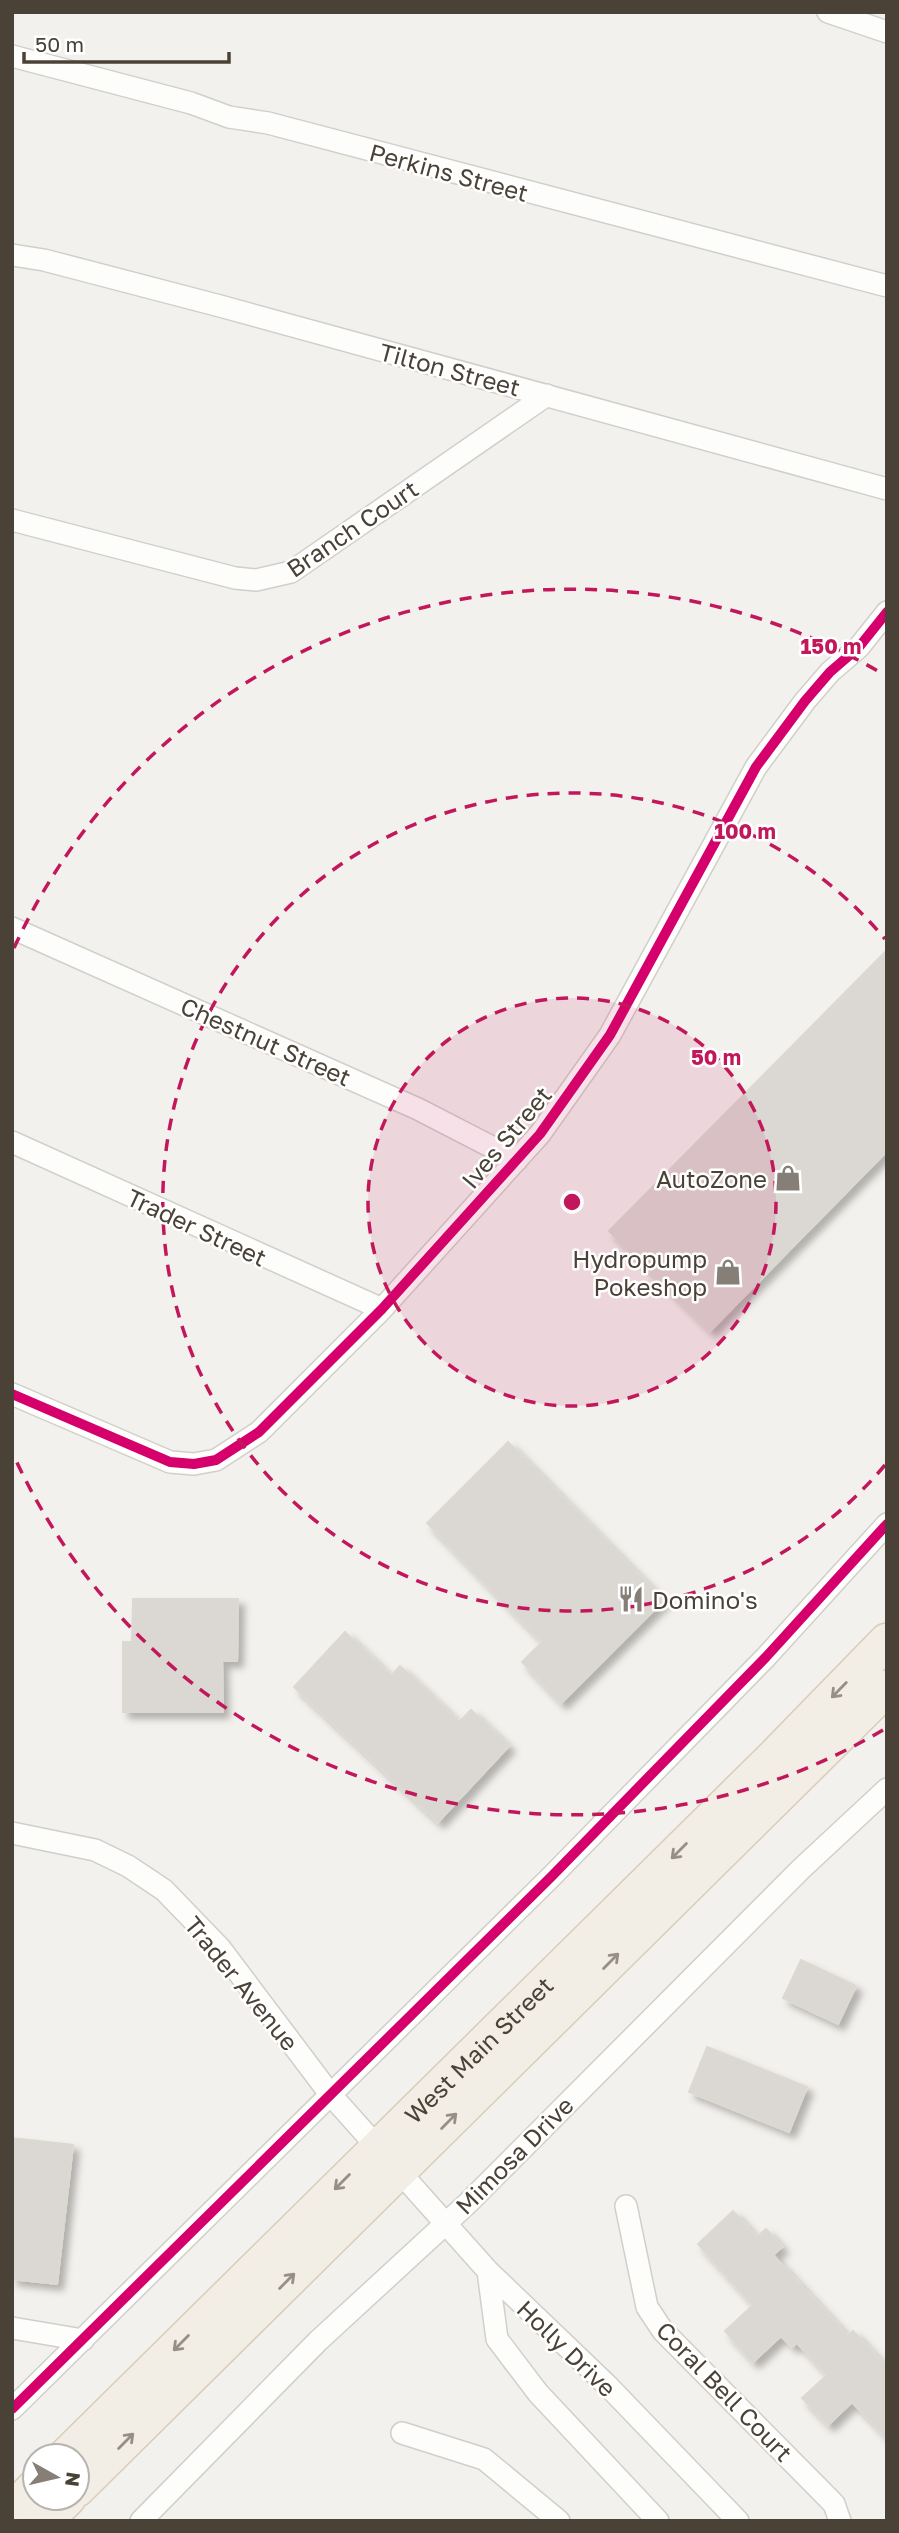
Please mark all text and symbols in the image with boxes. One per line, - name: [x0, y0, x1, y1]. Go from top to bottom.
- scale bar: [24, 21, 229, 65]
- text: 50 m: [35, 31, 84, 57]
- street label: Perkins Street: [366, 137, 532, 207]
- street label: Tilton Street: [377, 336, 523, 402]
- street label: Branch Court: [281, 473, 423, 583]
- text: 150 m: [801, 633, 861, 659]
- text: 100 m: [714, 818, 776, 844]
- street label: Chestnut Street: [176, 990, 356, 1092]
- text: 50 m: [691, 1044, 741, 1070]
- street label: Ives Street: [455, 1080, 557, 1194]
- shop icon: AutoZone: [773, 1163, 803, 1193]
- place label: AutoZone: [656, 1164, 767, 1193]
- street label: Trader Street: [123, 1182, 271, 1272]
- centre of rings: [560, 1190, 584, 1214]
- place label: Hydropump Pokeshop: [572, 1244, 707, 1301]
- shop icon: Hydropump Pokeshop: [713, 1257, 743, 1287]
- restaurant icon: Domino's: [616, 1584, 646, 1614]
- place label: Domino's: [652, 1585, 758, 1614]
- one-way arrow: [831, 1681, 848, 1698]
- one-way arrow: [670, 1842, 687, 1859]
- street label: Trader Avenue: [179, 1910, 305, 2056]
- one-way arrow: [602, 1953, 619, 1970]
- street label: West Main Street: [398, 1970, 558, 2129]
- street label: Mimosa Drive: [449, 2090, 579, 2220]
- one-way arrow: [440, 2113, 457, 2130]
- one-way arrow: [333, 2174, 350, 2191]
- one-way arrow: [279, 2272, 296, 2289]
- street label: Holly Drive: [511, 2294, 623, 2402]
- street label: Coral Bell Court: [651, 2315, 799, 2467]
- one-way arrow: [172, 2334, 189, 2351]
- one-way arrow: [117, 2432, 134, 2449]
- north arrow: [21, 2442, 91, 2512]
- text: N: [61, 2471, 86, 2488]

